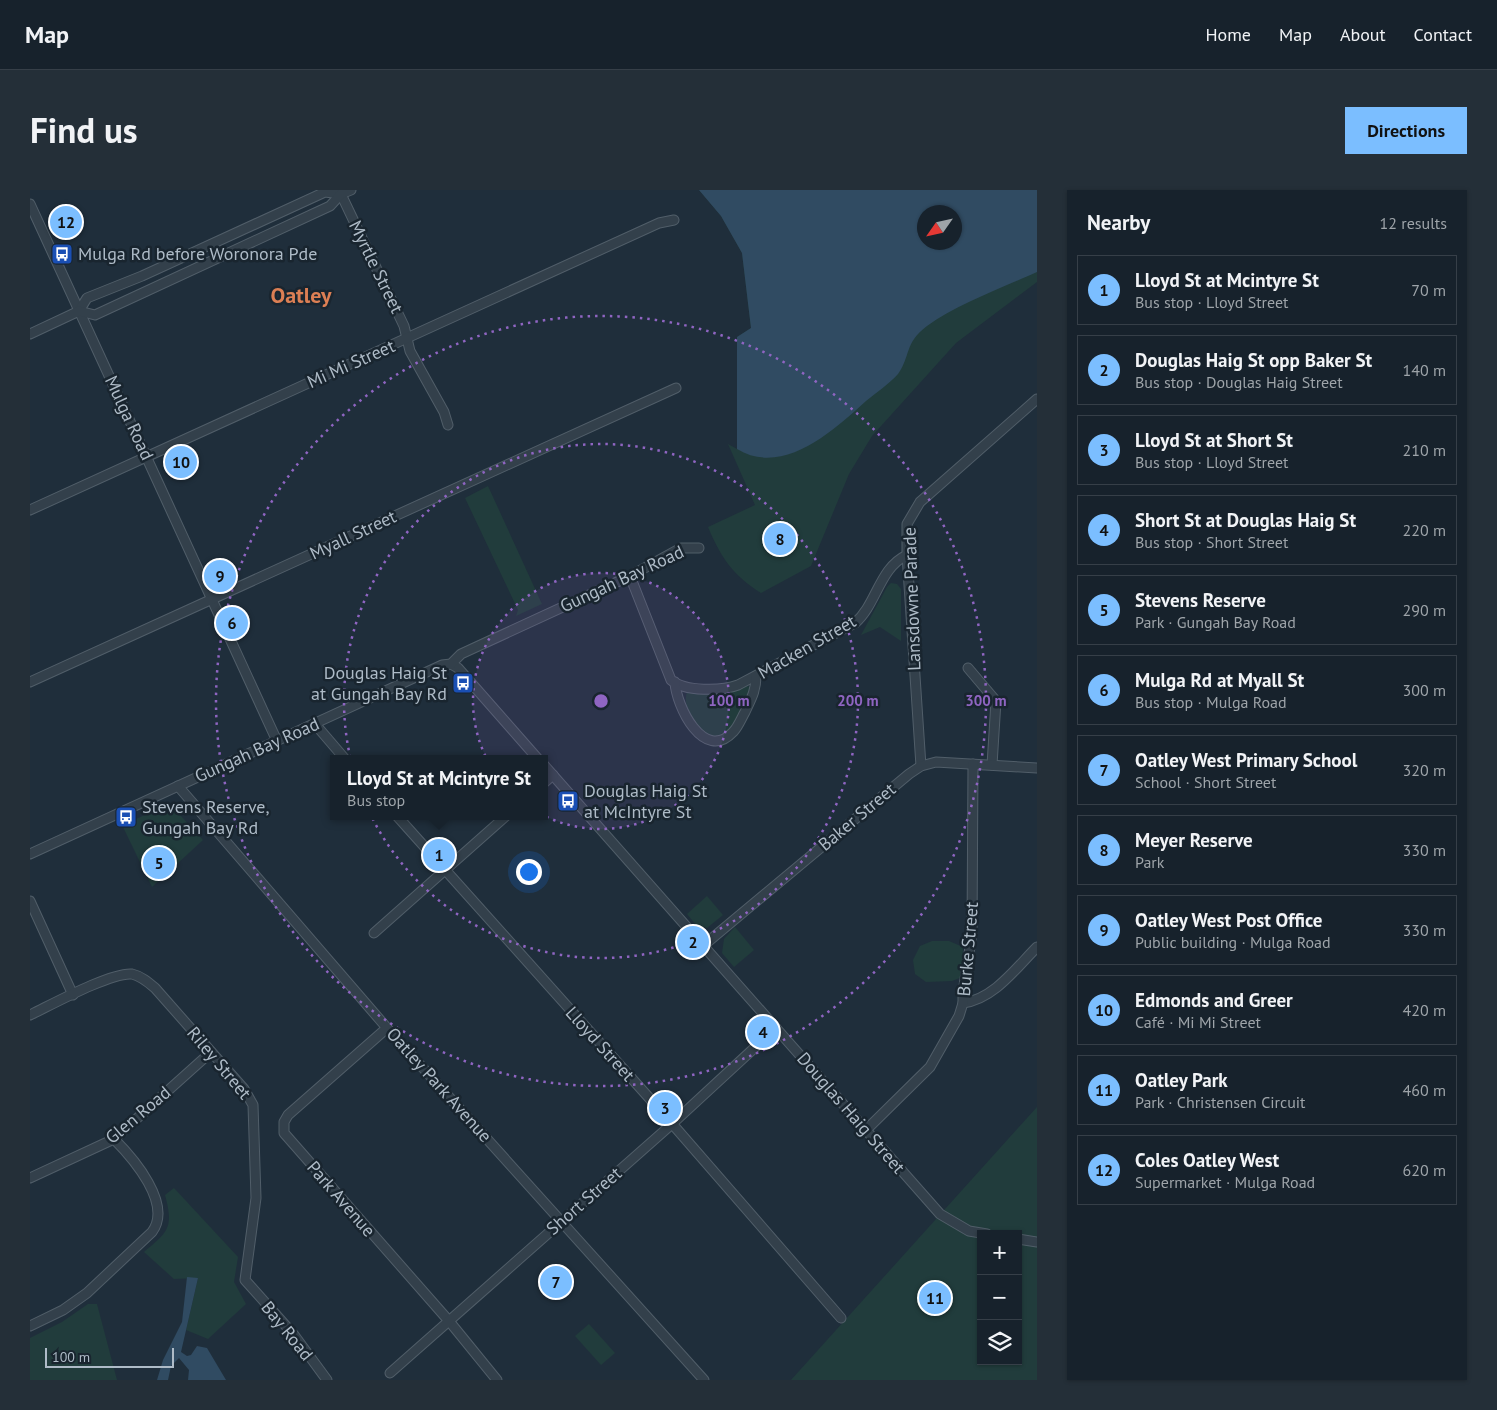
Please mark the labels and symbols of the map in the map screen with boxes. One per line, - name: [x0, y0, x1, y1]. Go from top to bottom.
- pin: 12: [50, 203, 82, 241]
- north arrow: [917, 205, 962, 250]
- street label: Myrtle Street: [344, 217, 409, 317]
- bus stop icon: Mulga Rd before Woronora Pde: [50, 242, 74, 266]
- place label: Mulga Rd before Woronora Pde: [78, 242, 317, 265]
- district label: Oatley: [270, 281, 332, 309]
- street label: Mi Mi Street: [303, 334, 398, 393]
- street label: Mulga Road: [100, 372, 159, 464]
- pin: 10: [165, 443, 197, 481]
- street label: Myall Street: [306, 505, 400, 565]
- pin: 8: [764, 520, 796, 558]
- street label: Lansdowne Parade: [897, 527, 926, 671]
- street label: Gungah Bay Road: [556, 540, 687, 617]
- pin: 9: [204, 557, 236, 595]
- pin: 6: [216, 604, 248, 642]
- street label: Macken Street: [754, 609, 860, 684]
- place label: Douglas Haig St at Gungah Bay Rd: [311, 661, 447, 705]
- bus stop icon: Douglas Haig St at Gungah Bay Rd: [451, 671, 475, 695]
- text: 100 m: [708, 691, 750, 710]
- text: 200 m: [837, 691, 879, 710]
- text: 300 m: [965, 691, 1007, 710]
- centre of rings: [592, 692, 610, 710]
- street label: Gungah Bay Road: [191, 712, 323, 787]
- street label: Baker Street: [813, 778, 900, 856]
- place label: Douglas Haig St at McIntyre St: [584, 779, 707, 823]
- bus stop icon: Douglas Haig St at McIntyre St: [556, 789, 580, 813]
- place label: Stevens Reserve, Gungah Bay Rd: [142, 795, 270, 839]
- bus stop icon: Stevens Reserve, Gungah Bay Rd: [114, 805, 138, 829]
- pin: 1: [423, 836, 455, 874]
- pin: 5: [143, 844, 175, 882]
- your location: [516, 859, 542, 885]
- street label: Burke Street: [952, 901, 983, 997]
- pin: 2: [677, 923, 709, 961]
- street label: Lloyd Street: [561, 1001, 640, 1086]
- pin: 4: [747, 1013, 779, 1051]
- street label: Riley Street: [182, 1022, 256, 1104]
- street label: Oatley Park Avenue: [382, 1022, 497, 1147]
- street label: Douglas Haig Street: [792, 1047, 910, 1178]
- street label: Glen Road: [100, 1081, 175, 1149]
- pin: 3: [649, 1089, 681, 1127]
- street label: Park Avenue: [302, 1156, 381, 1241]
- street label: Short Street: [541, 1162, 626, 1240]
- pin: 7: [540, 1263, 572, 1301]
- pin: 11: [919, 1279, 951, 1317]
- street label: Bay Road: [256, 1296, 318, 1365]
- scale bar: [45, 1345, 174, 1368]

